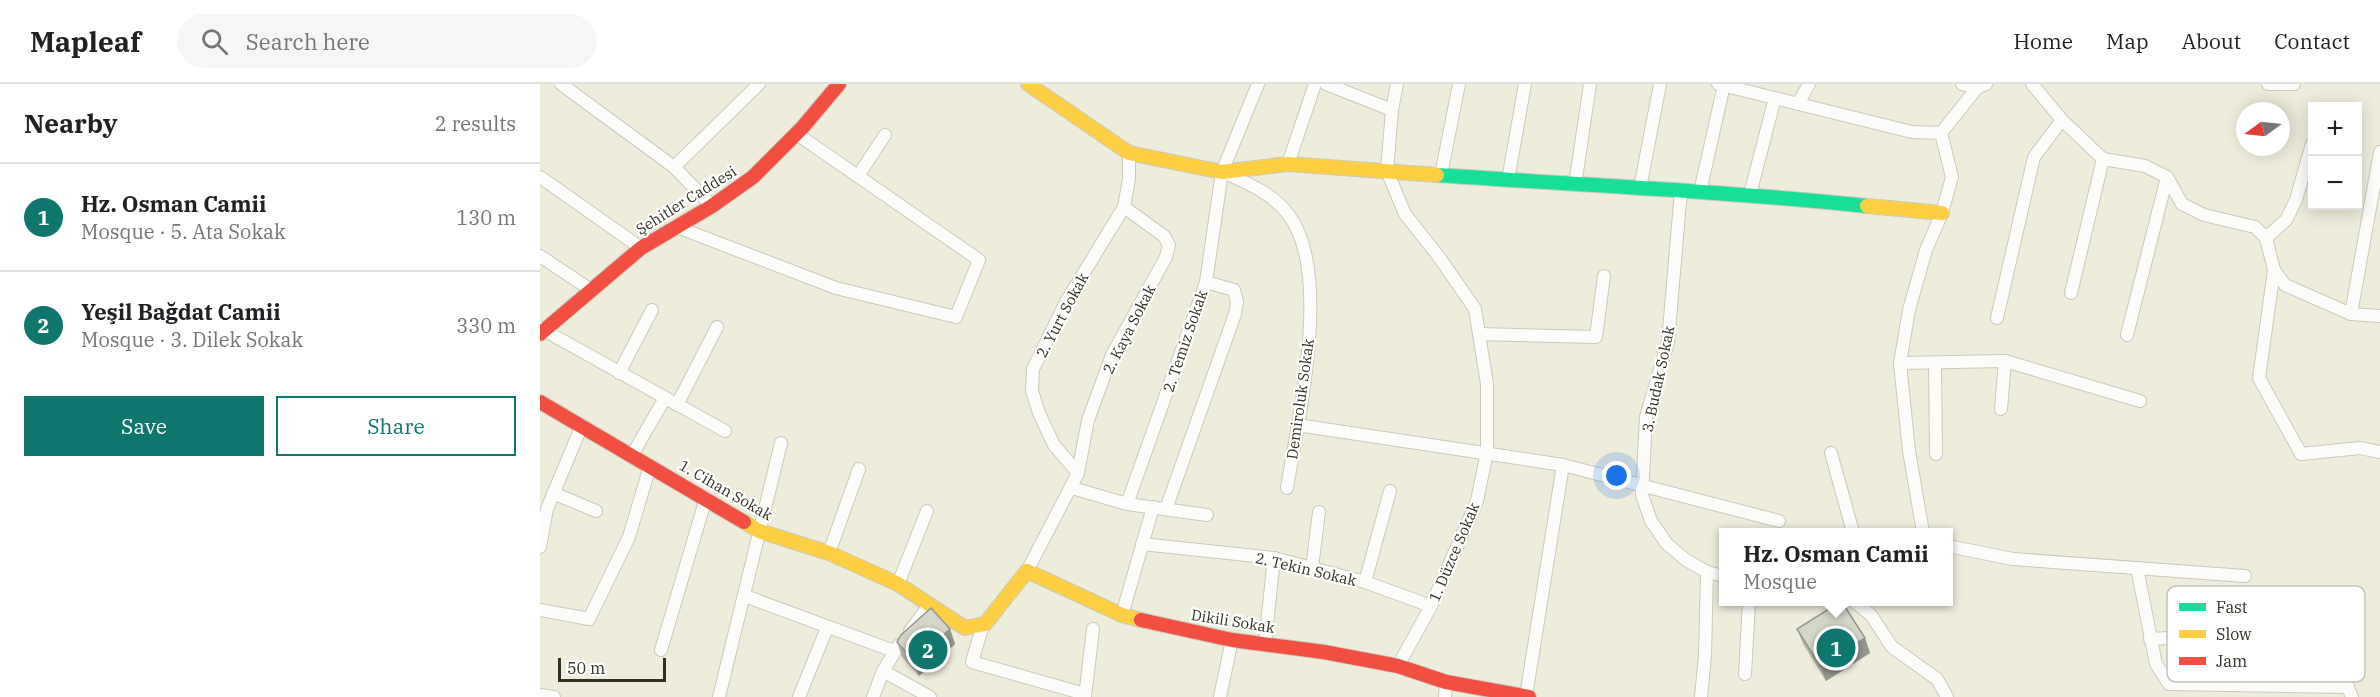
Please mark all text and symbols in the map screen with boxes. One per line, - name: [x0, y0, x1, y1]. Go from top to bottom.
- search box: [177, 14, 597, 68]
- text: Mapleaf: [30, 23, 141, 60]
- icon: search: [198, 25, 231, 58]
- text: Search here: [246, 27, 370, 56]
- text: Home: [2013, 27, 2073, 55]
- text: Map: [2106, 27, 2149, 55]
- text: About: [2182, 27, 2241, 55]
- text: Contact: [2274, 27, 2350, 55]
- north arrow: [2236, 102, 2290, 156]
- map controls: [2308, 102, 2362, 210]
- button: +: [2308, 102, 2362, 156]
- text: Nearby: [24, 106, 118, 140]
- text: 2 results: [435, 110, 516, 137]
- button: −: [2308, 156, 2362, 210]
- street label: Şehitler Caddesi: [632, 161, 740, 239]
- text: Hz. Osman Camii: [81, 189, 266, 218]
- text: 1: [38, 204, 50, 231]
- text: 130 m: [456, 204, 516, 231]
- text: Mosque · 5. Ata Sokak: [81, 218, 286, 245]
- street label: 2. Yurt Sokak: [1032, 269, 1092, 361]
- street label: 2. Kaya Sokak: [1098, 281, 1160, 377]
- street label: 2. Temiz Sokak: [1159, 287, 1211, 395]
- text: Yeşil Bağdat Camii: [81, 297, 281, 326]
- text: 2: [38, 312, 50, 339]
- text: 330 m: [456, 312, 516, 339]
- street label: 3. Budak Sokak: [1637, 324, 1679, 434]
- text: Mosque · 3. Dilek Sokak: [81, 326, 303, 353]
- street label: Demiroluk Sokak: [1282, 337, 1318, 461]
- button: Save: [24, 396, 264, 456]
- button: Share: [276, 396, 516, 456]
- street label: 1. Cihan Sokak: [676, 456, 776, 524]
- your location: [1602, 461, 1631, 490]
- street label: 1. Düzce Sokak: [1425, 499, 1484, 604]
- popup: [1719, 528, 1953, 606]
- text: Hz. Osman Camii: [1743, 539, 1929, 568]
- street label: 2. Tekin Sokak: [1254, 548, 1359, 590]
- text: Mosque: [1743, 568, 1817, 595]
- legend: [2167, 586, 2365, 682]
- text: Fast: [2216, 597, 2248, 617]
- street label: Dikili Sokak: [1190, 605, 1276, 637]
- text: Slow: [2216, 624, 2252, 644]
- pin: 1: [1816, 626, 1856, 670]
- pin: 2: [908, 628, 948, 672]
- text: Jam: [2216, 651, 2247, 671]
- scale bar: [558, 655, 666, 682]
- text: 50 m: [567, 658, 605, 678]

